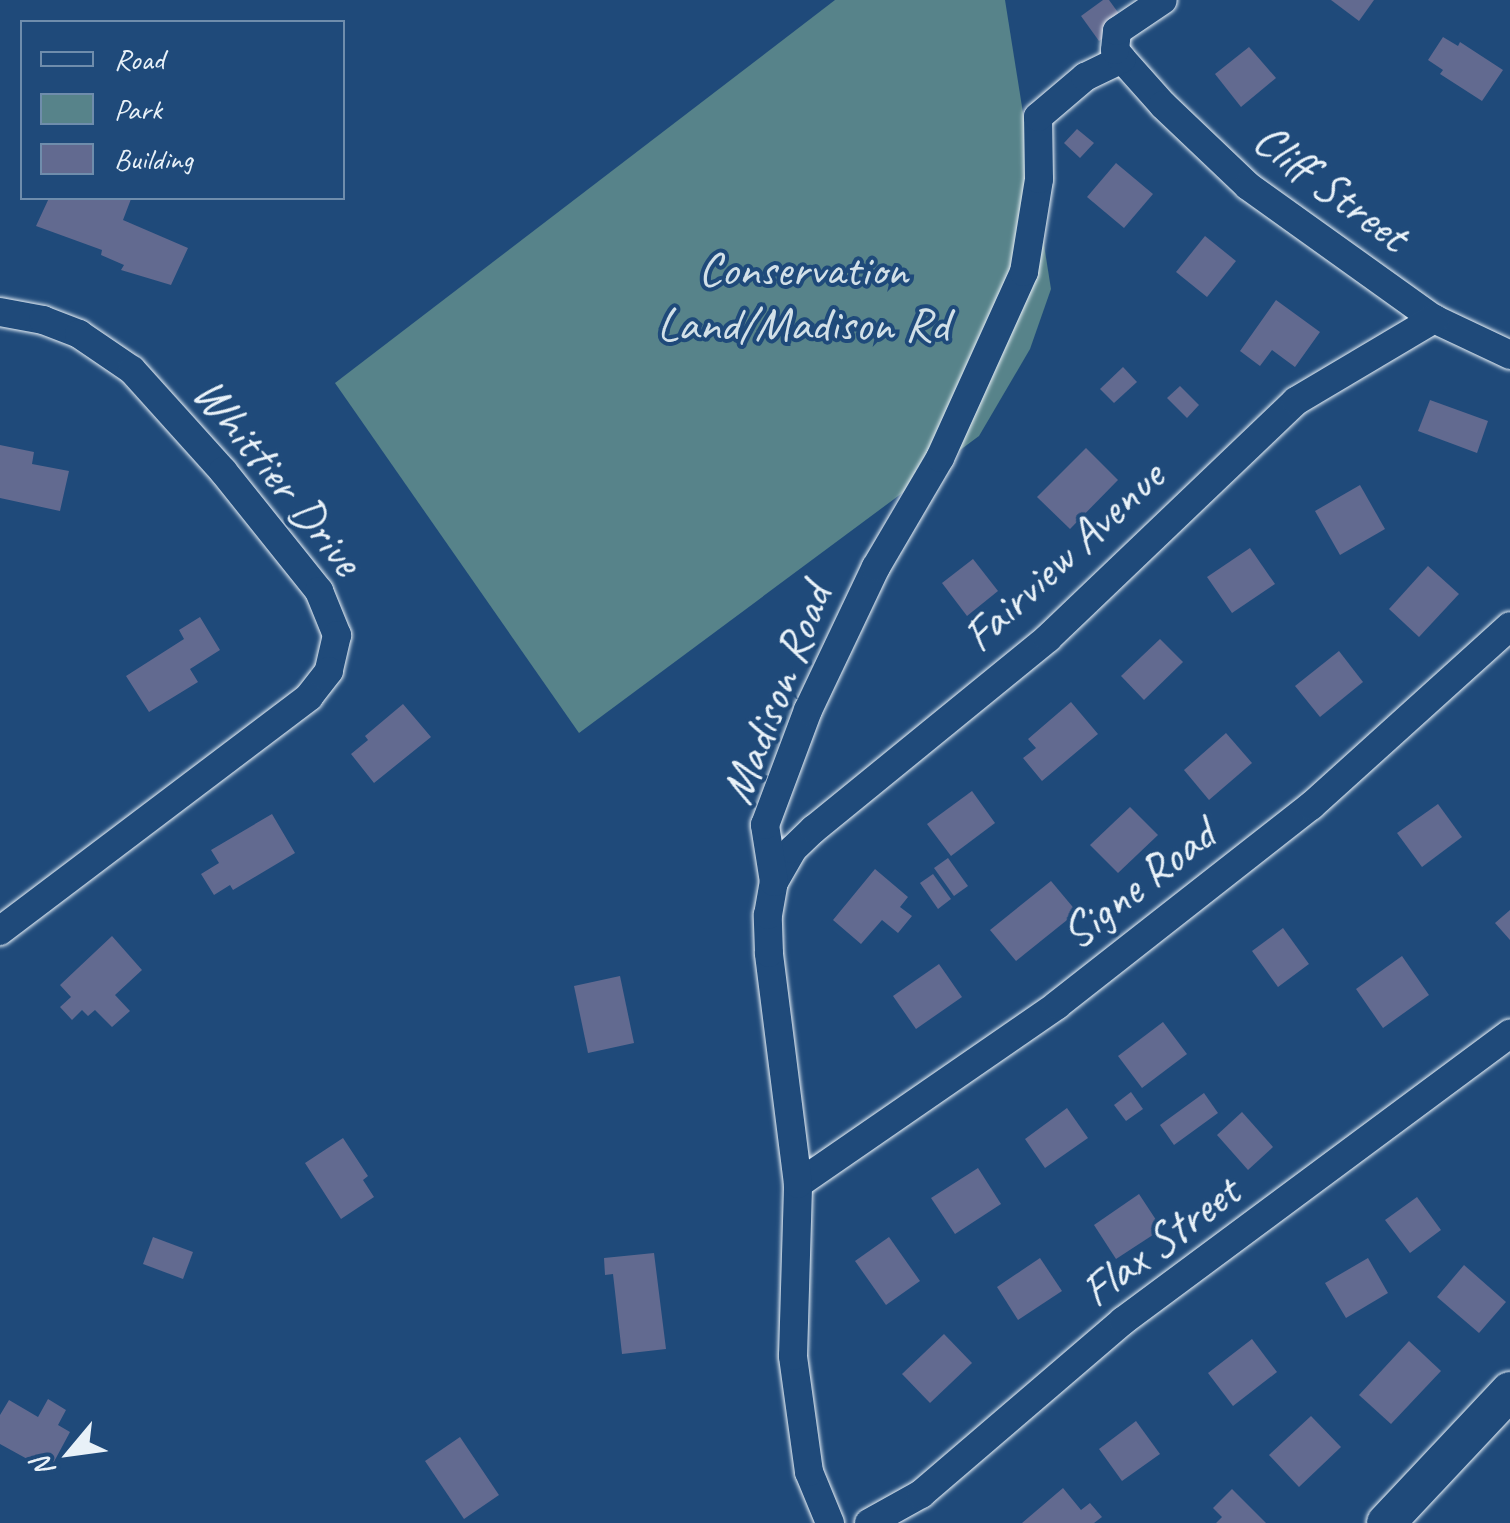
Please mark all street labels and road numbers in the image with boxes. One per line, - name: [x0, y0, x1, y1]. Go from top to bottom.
- street label: Cliff Street: [1242, 110, 1420, 264]
- street label: Whittier Drive: [181, 365, 375, 587]
- street label: Fairview Avenue: [950, 448, 1176, 664]
- street label: Madison Road: [708, 576, 844, 812]
- street label: Signe Road: [1050, 806, 1226, 962]
- street label: Flax Street: [1069, 1162, 1251, 1320]

